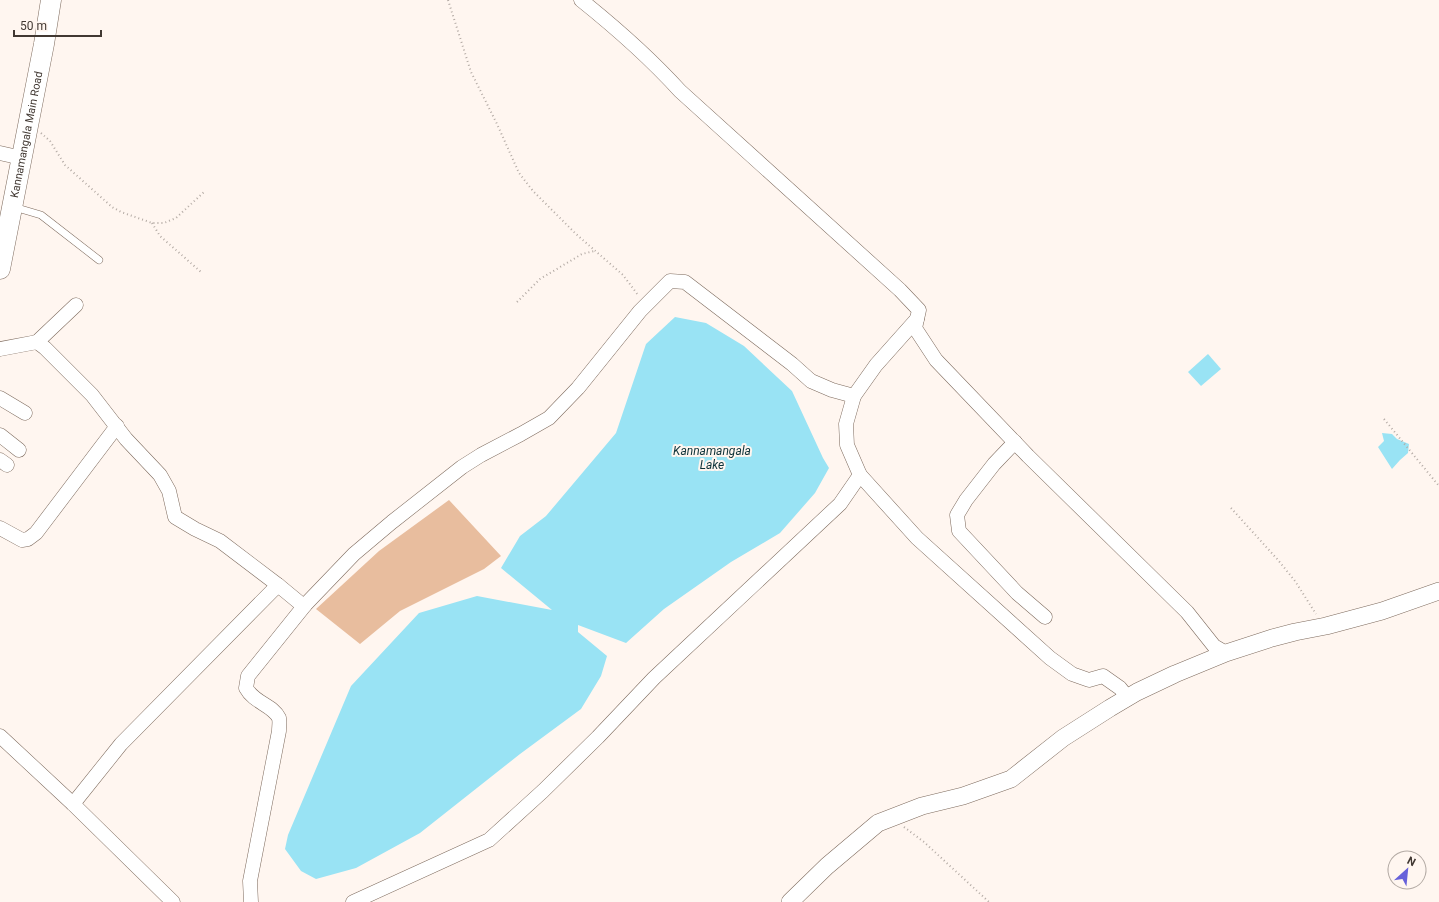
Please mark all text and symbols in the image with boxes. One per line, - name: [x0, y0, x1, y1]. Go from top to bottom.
- scale bar: [14, 12, 101, 38]
- text: 50 m: [20, 19, 47, 33]
- street label: Kannamangala Main Road: [8, 70, 46, 199]
- water label: Kannamangala Lake: [673, 444, 751, 472]
- north arrow: [1387, 850, 1427, 890]
- text: N: [1405, 854, 1418, 869]

